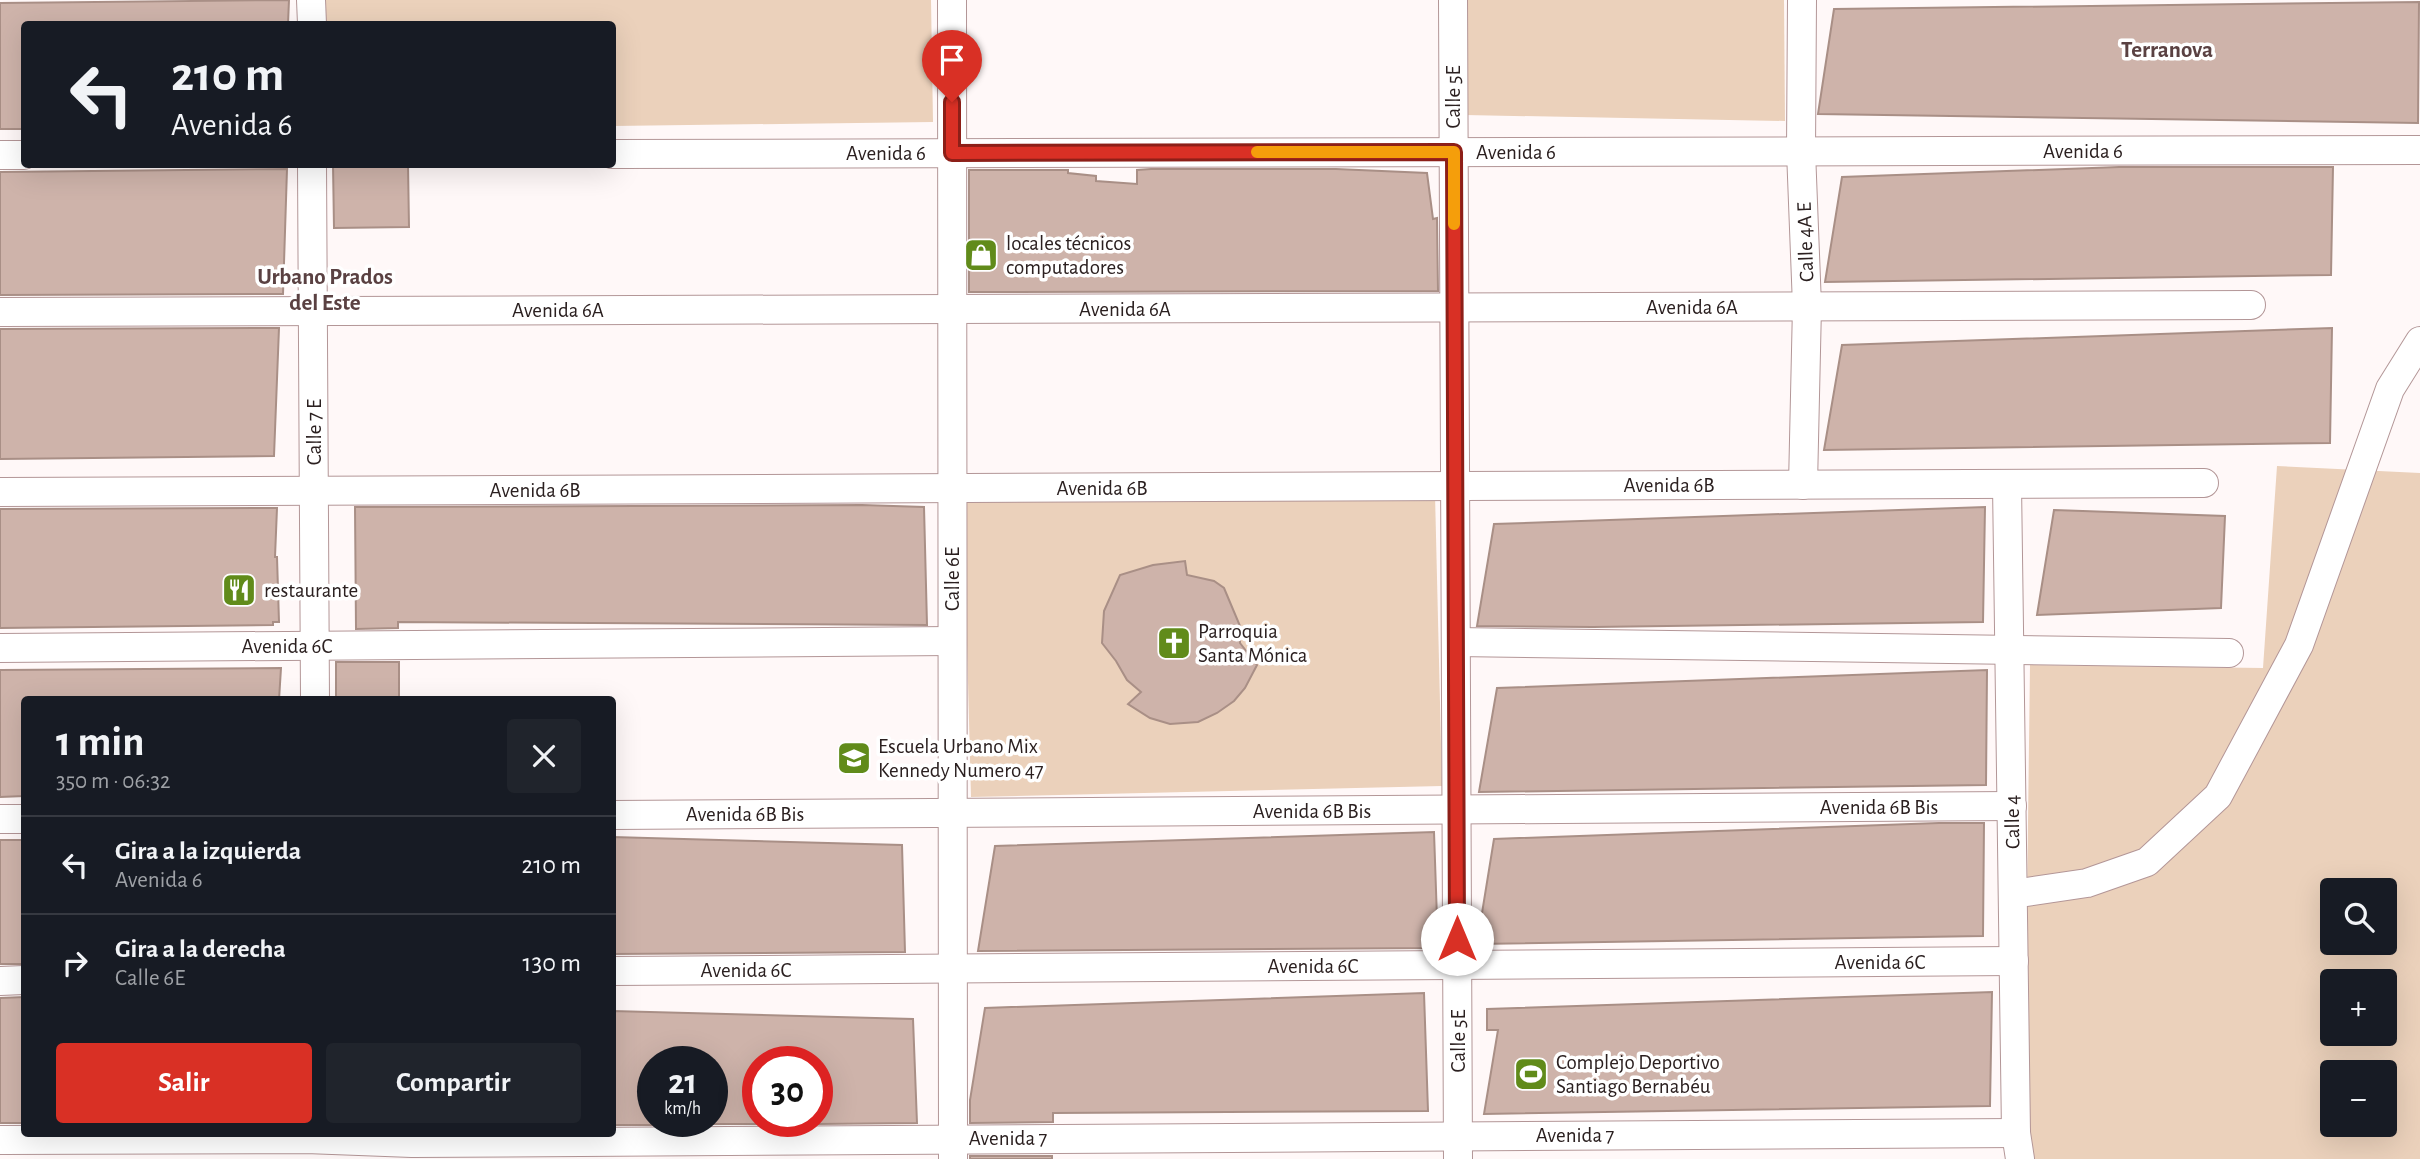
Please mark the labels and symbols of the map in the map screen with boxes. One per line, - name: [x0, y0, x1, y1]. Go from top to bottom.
- pin: [922, 30, 982, 102]
- district label: Terranova: [2121, 39, 2213, 62]
- street label: Calle 5E: [1443, 65, 1464, 129]
- street label: Avenida 6: [2043, 141, 2123, 162]
- street label: Avenida 6: [1476, 142, 1556, 163]
- street label: Avenida 6: [846, 143, 926, 164]
- street label: Calle 4A E: [1794, 202, 1817, 282]
- place label: locales técnicos computadores: [1006, 233, 1131, 278]
- shop icon: locales técnicos computadores: [962, 236, 1000, 274]
- district label: Urbano Prados del Este: [257, 266, 393, 315]
- street label: Avenida 6A: [1646, 297, 1738, 318]
- street label: Avenida 6A: [1079, 299, 1171, 320]
- street label: Avenida 6A: [512, 300, 604, 321]
- street label: Calle 7 E: [304, 399, 325, 465]
- street label: Avenida 6B: [1623, 475, 1715, 496]
- street label: Avenida 6B: [1056, 478, 1148, 499]
- street label: Avenida 6B: [489, 480, 581, 501]
- street label: Calle 6E: [942, 547, 963, 611]
- restaurant icon: restaurante: [220, 571, 258, 609]
- place label: restaurante: [264, 580, 358, 601]
- place label: Parroquia Santa Mónica: [1198, 621, 1308, 666]
- church icon: Parroquia Santa Mónica: [1155, 624, 1193, 662]
- street label: Avenida 6C: [242, 636, 332, 657]
- place label: Escuela Urbano Mix Kennedy Numero 47: [878, 736, 1044, 781]
- school or university icon: Escuela Urbano Mix Kennedy Numero 47: [835, 739, 873, 777]
- street label: Calle 4: [2002, 795, 2023, 849]
- street label: Avenida 6B Bis: [1820, 797, 1938, 818]
- street label: Avenida 6B Bis: [1253, 801, 1371, 822]
- street label: Avenida 6B Bis: [686, 804, 804, 825]
- position arrow: [1420, 902, 1494, 976]
- street label: Avenida 6C: [1835, 952, 1925, 973]
- street label: Avenida 6C: [1268, 956, 1358, 977]
- street label: Avenida 6C: [701, 960, 791, 981]
- street label: Calle 5E: [1448, 1009, 1469, 1073]
- speed limit sign: 30: [742, 1046, 833, 1137]
- place label: Complejo Deportivo Santiago Bernabéu: [1556, 1052, 1720, 1097]
- sports icon: Complejo Deportivo Santiago Bernabéu: [1512, 1055, 1550, 1093]
- street label: Avenida 7: [1536, 1125, 1615, 1146]
- street label: Avenida 7: [969, 1128, 1048, 1149]

